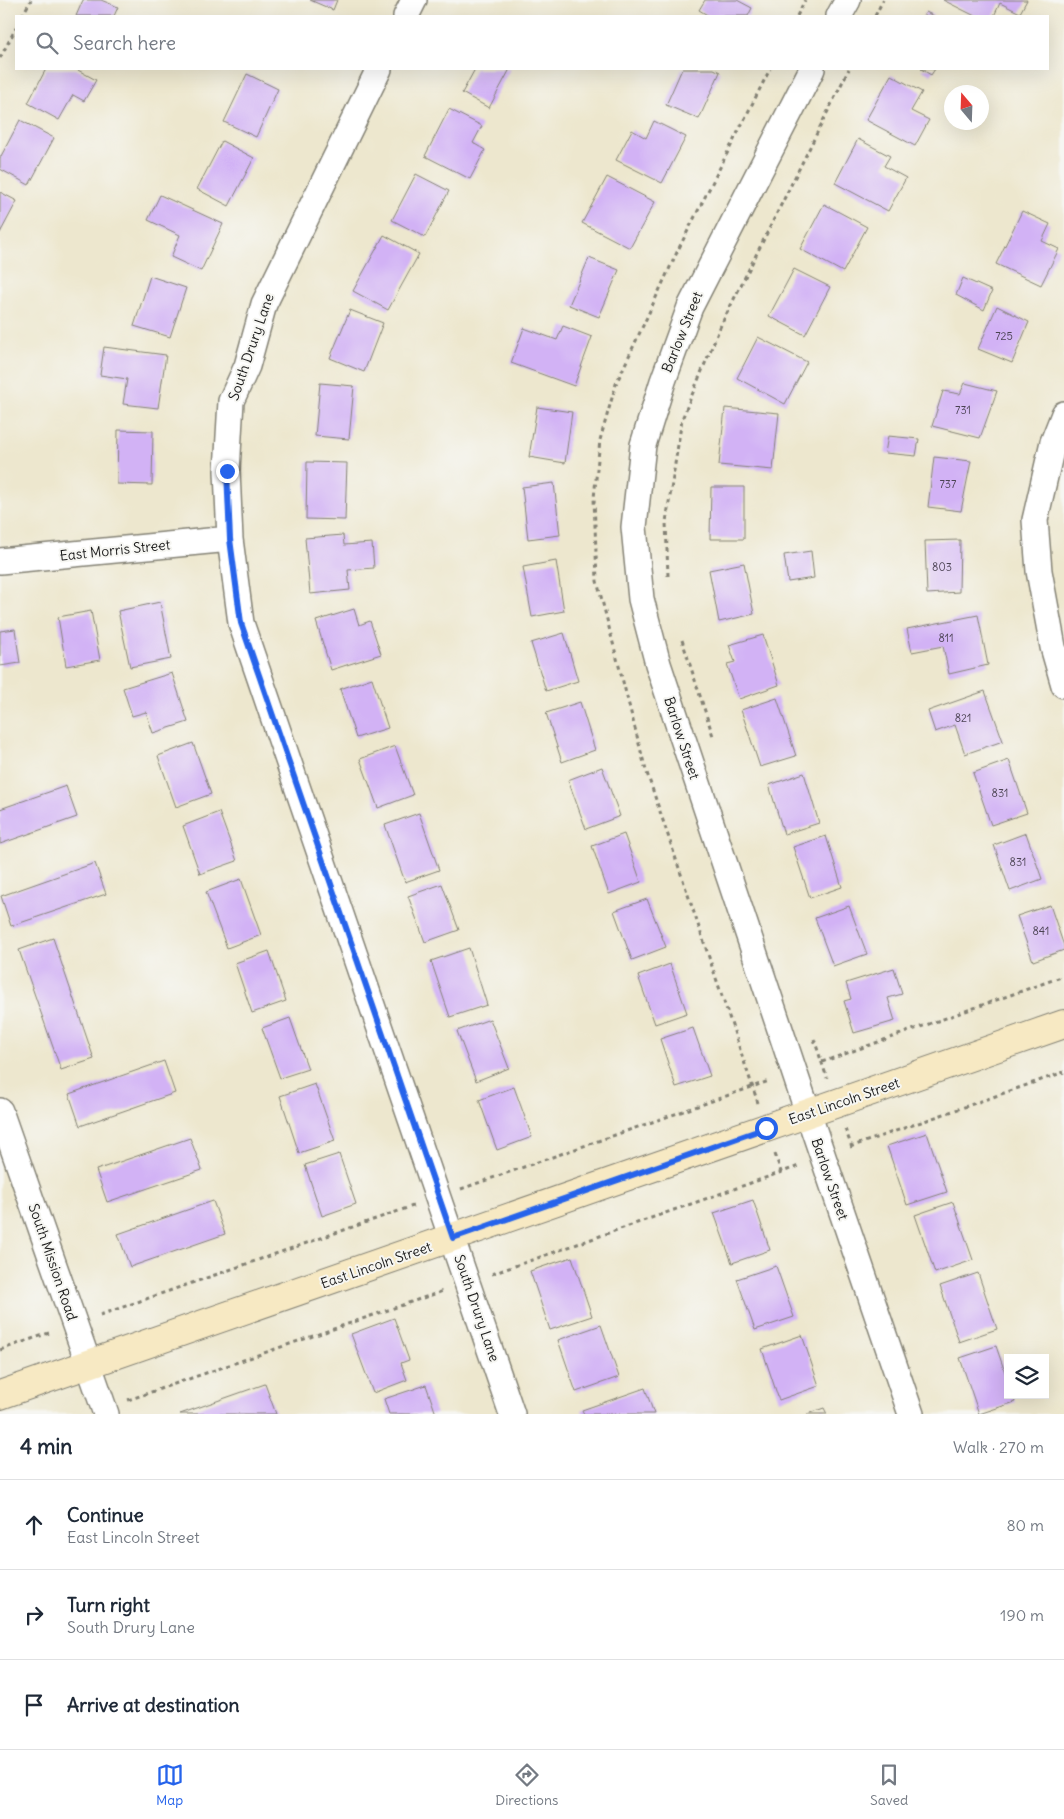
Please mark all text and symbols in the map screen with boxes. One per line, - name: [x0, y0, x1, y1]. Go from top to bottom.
- search box: [15, 15, 1049, 70]
- icon: search: [33, 29, 61, 57]
- text: Search here: [73, 31, 176, 55]
- north arrow: [944, 85, 989, 130]
- street label: Barlow Street: [658, 289, 706, 375]
- street label: South Drury Lane: [224, 291, 278, 403]
- house number: 725: [995, 329, 1013, 343]
- house number: 731: [955, 403, 971, 417]
- route end: [216, 460, 239, 483]
- house number: 737: [939, 477, 957, 491]
- street label: East Morris Street: [59, 535, 171, 565]
- house number: 803: [932, 560, 952, 574]
- house number: 811: [938, 631, 954, 645]
- street label: Barlow Street: [660, 695, 704, 782]
- house number: 821: [955, 711, 971, 725]
- house number: 831: [992, 786, 1008, 800]
- house number: 831: [1010, 855, 1026, 869]
- house number: 841: [1033, 924, 1049, 938]
- street label: East Lincoln Street: [786, 1074, 902, 1128]
- route start: [755, 1117, 778, 1140]
- street label: Barlow Street: [808, 1136, 853, 1223]
- street label: South Mission Road: [25, 1201, 81, 1323]
- street label: East Lincoln Street: [318, 1238, 434, 1292]
- street label: South Drury Lane: [450, 1252, 504, 1364]
- map controls: [1004, 1354, 1049, 1399]
- button: layers: [1004, 1354, 1049, 1399]
- text: 4 min: [20, 1433, 72, 1460]
- text: Walk · 270 m: [953, 1437, 1044, 1457]
- text: Continue: [67, 1503, 144, 1527]
- icon: ahead: [20, 1511, 48, 1539]
- text: 80 m: [1006, 1515, 1044, 1535]
- text: East Lincoln Street: [67, 1527, 200, 1547]
- text: Turn right: [67, 1593, 150, 1617]
- icon: right: [20, 1601, 48, 1629]
- text: 190 m: [1000, 1605, 1044, 1625]
- text: South Drury Lane: [67, 1617, 195, 1637]
- icon: arrive: [20, 1691, 48, 1719]
- text: Arrive at destination: [67, 1693, 240, 1717]
- tab: Map: [156, 1761, 184, 1809]
- tab: Directions: [495, 1761, 558, 1809]
- tab: Saved: [870, 1761, 908, 1809]

